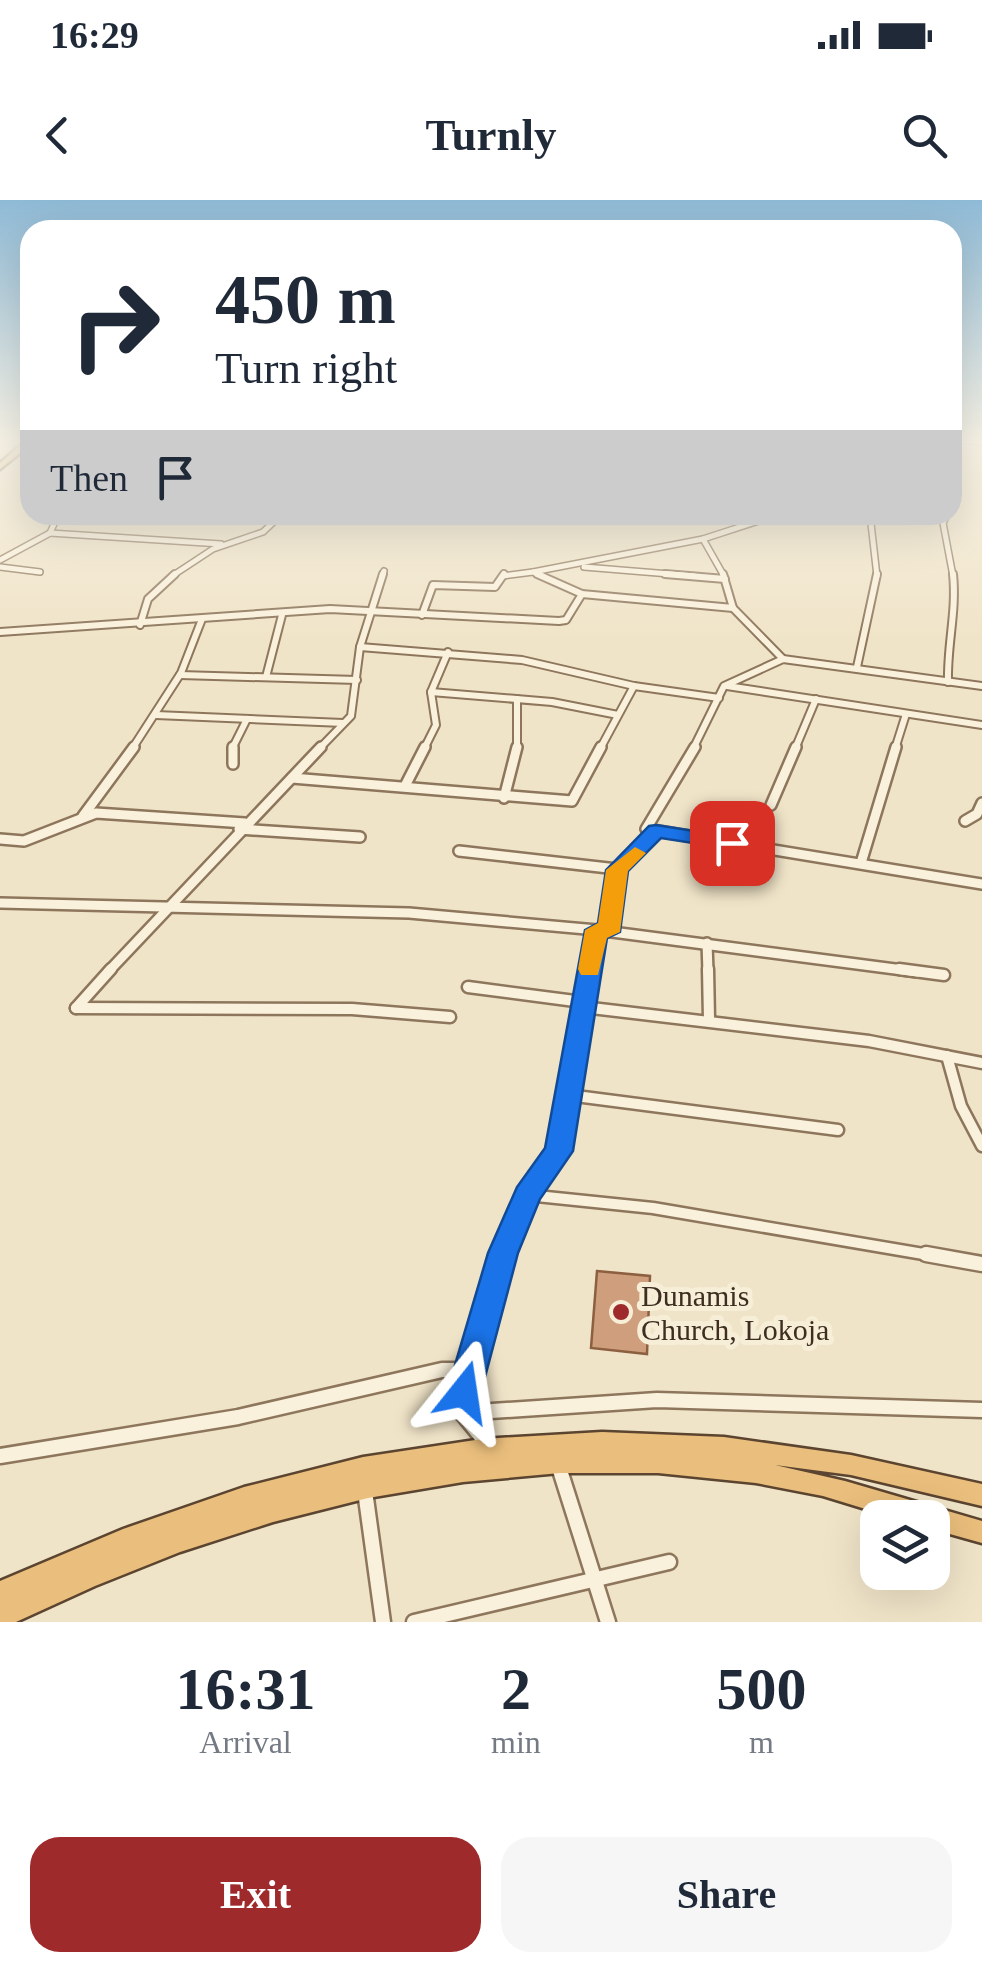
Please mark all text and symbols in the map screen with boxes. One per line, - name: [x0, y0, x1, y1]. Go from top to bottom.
- text: 16:29: [50, 14, 139, 56]
- icon: back: [30, 108, 85, 163]
- icon: search: [897, 108, 952, 163]
- text: Turnly: [426, 110, 556, 160]
- icon: right: [50, 260, 180, 390]
- text: 450 m: [215, 261, 396, 338]
- text: Turn right: [215, 343, 397, 393]
- icon: arrive: [148, 450, 203, 505]
- text: Then: [50, 457, 128, 499]
- pin: [690, 801, 775, 886]
- icon: arrive: [705, 816, 760, 871]
- place label: Dunamis Church, Lokoja: [641, 1279, 829, 1346]
- marker: Dunamis Church, Lokoja: [610, 1301, 632, 1323]
- position arrow: [412, 1340, 516, 1444]
- map controls: [860, 1500, 950, 1590]
- button: layers: [860, 1500, 950, 1590]
- text: 16:31: [176, 1656, 316, 1722]
- text: 2: [501, 1656, 531, 1722]
- text: 500: [716, 1656, 806, 1722]
- text: Arrival: [199, 1724, 292, 1760]
- text: min: [491, 1724, 541, 1760]
- text: m: [749, 1724, 774, 1760]
- button: Exit: [30, 1837, 481, 1952]
- button: Share: [501, 1837, 952, 1952]

